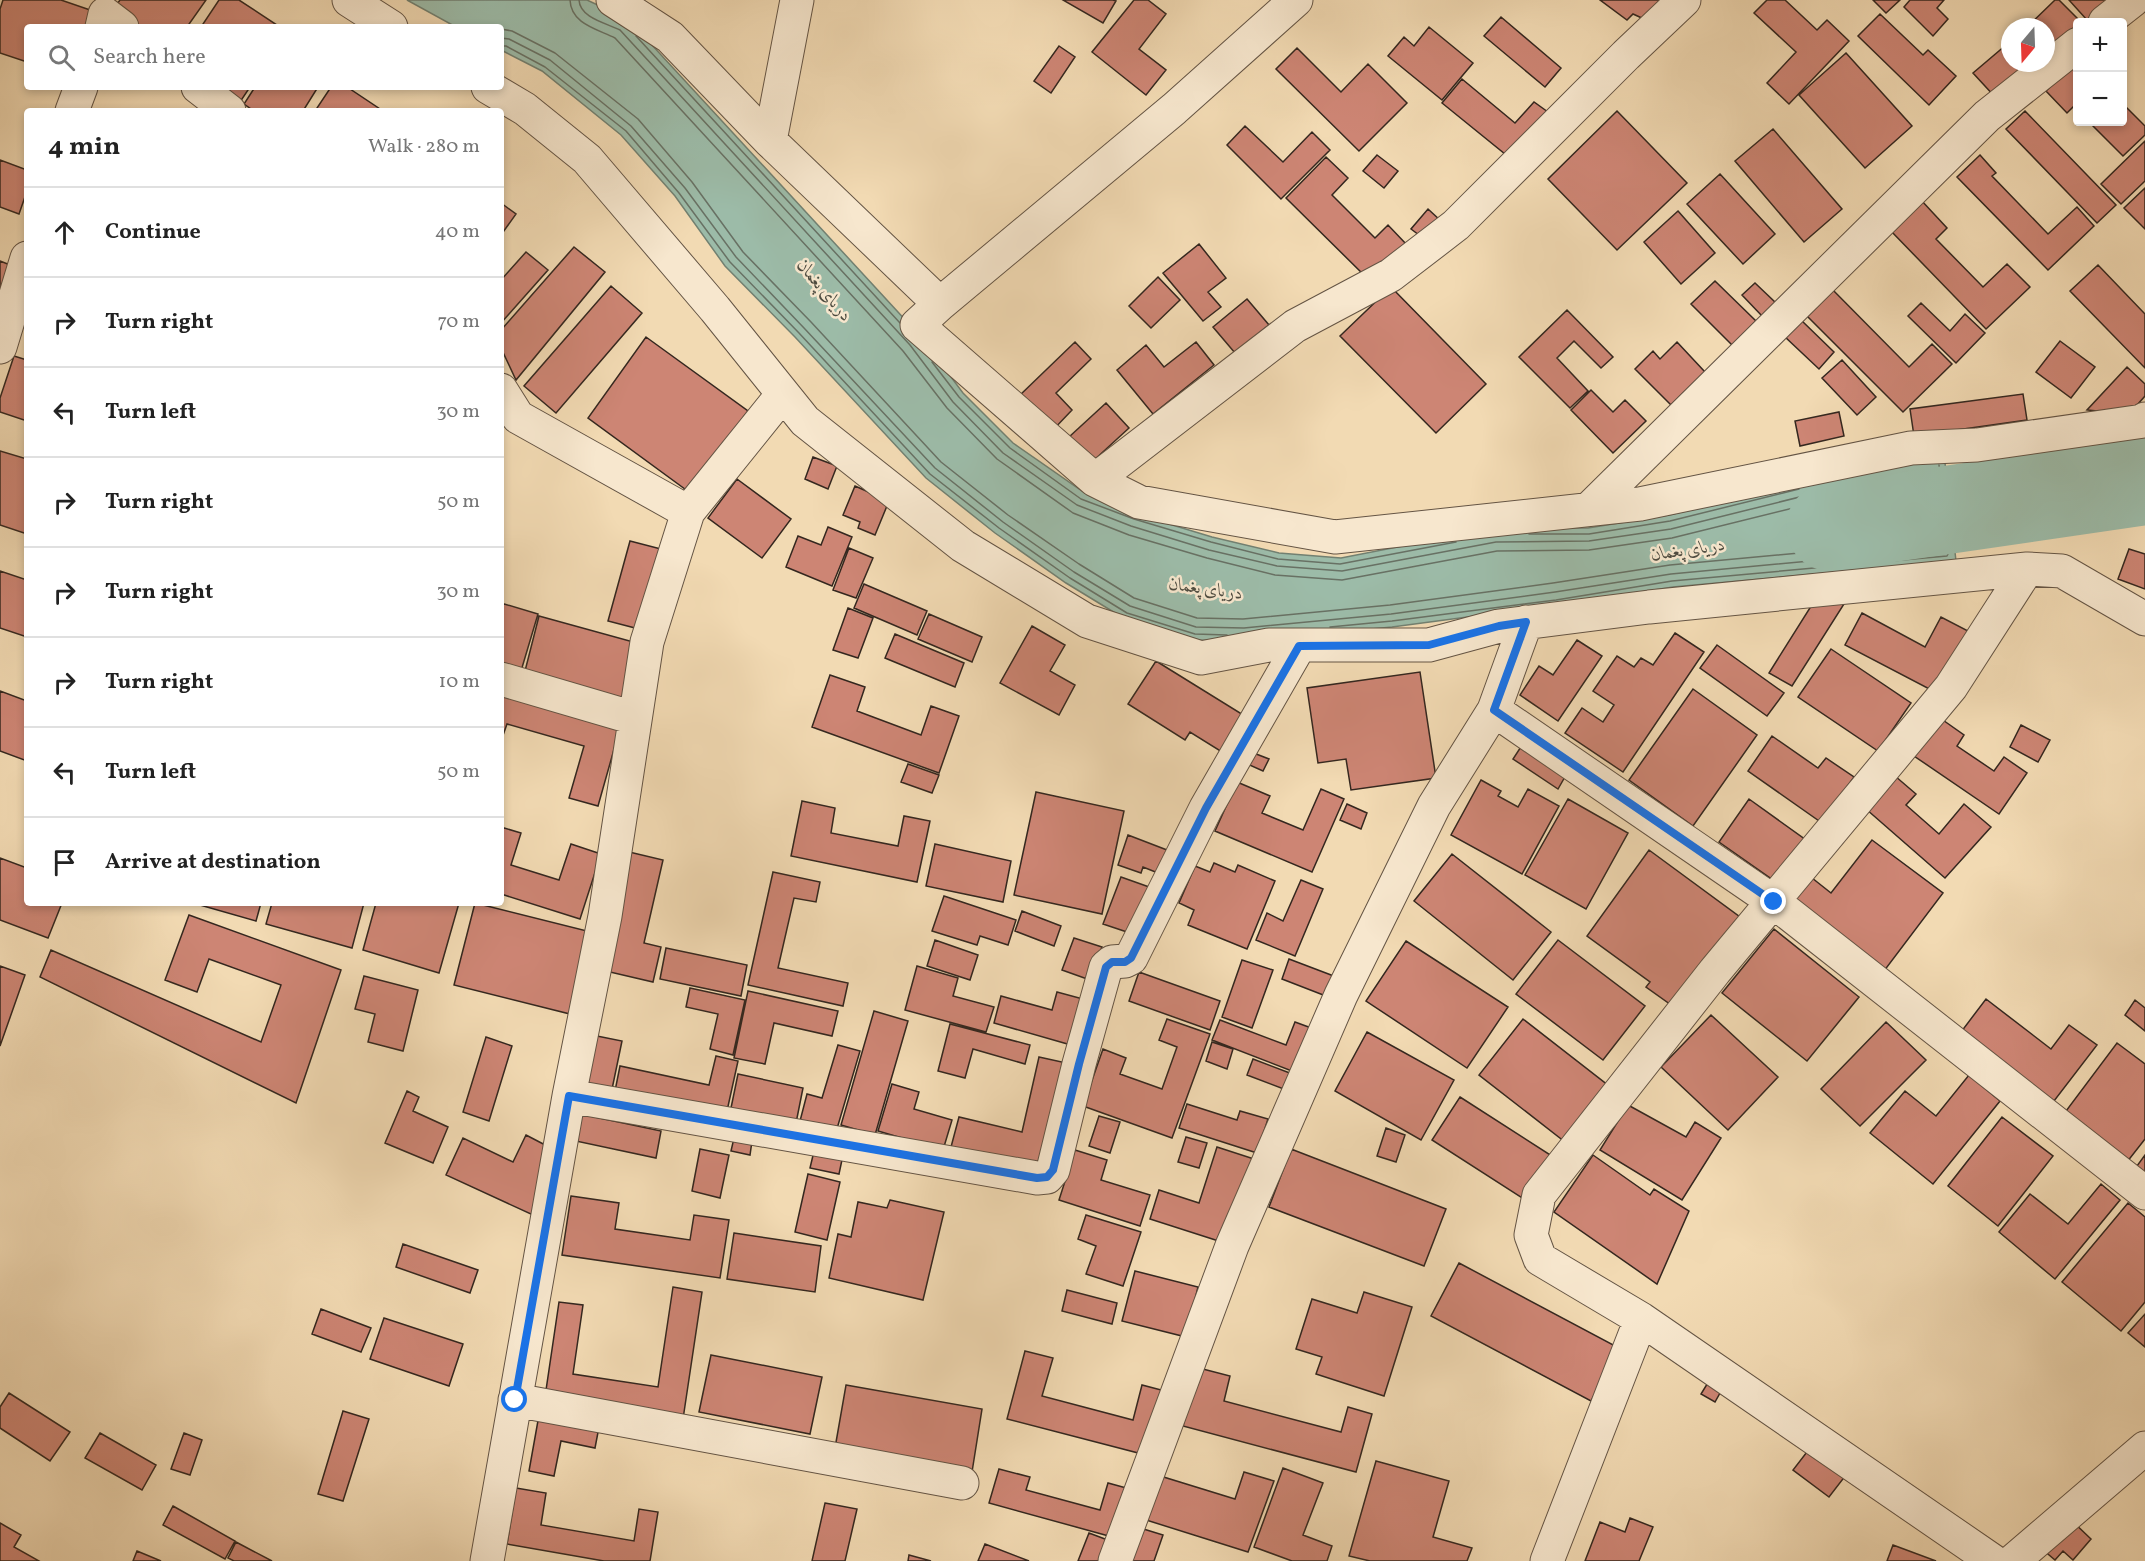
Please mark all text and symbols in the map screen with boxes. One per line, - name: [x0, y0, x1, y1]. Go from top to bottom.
- north arrow: [2001, 18, 2055, 72]
- map controls: [2073, 18, 2127, 126]
- button: +: [2073, 18, 2127, 72]
- search box: [24, 24, 504, 90]
- icon: search: [45, 41, 78, 74]
- text: Search here: [93, 42, 206, 73]
- button: −: [2073, 72, 2127, 126]
- text: 4 min: [48, 129, 120, 165]
- text: Walk · 280 m: [368, 133, 480, 161]
- icon: ahead: [48, 216, 81, 249]
- text: Continue: [105, 217, 201, 248]
- text: 40 m: [435, 218, 480, 246]
- water label: دریای پغمان: [790, 254, 857, 328]
- icon: right: [48, 306, 81, 339]
- text: Turn right: [105, 307, 213, 338]
- text: 70 m: [437, 308, 480, 336]
- icon: left: [48, 396, 81, 429]
- text: Turn left: [105, 397, 196, 428]
- text: 30 m: [436, 398, 480, 426]
- icon: right: [48, 486, 81, 519]
- text: Turn right: [105, 487, 213, 518]
- text: 50 m: [437, 488, 480, 516]
- water label: دریای پغمان: [1649, 533, 1727, 568]
- water label: دریای پغمان: [1167, 572, 1245, 607]
- icon: right: [48, 576, 81, 609]
- text: Turn right: [105, 577, 213, 608]
- text: 30 m: [436, 578, 480, 606]
- icon: right: [48, 666, 81, 699]
- text: Turn right: [105, 667, 213, 698]
- text: 10 m: [439, 668, 480, 696]
- icon: left: [48, 756, 81, 789]
- text: Turn left: [105, 757, 196, 788]
- text: 50 m: [437, 758, 480, 786]
- icon: arrive: [48, 846, 81, 879]
- text: Arrive at destination: [105, 847, 321, 878]
- route end: [1760, 888, 1786, 914]
- route start: [501, 1386, 527, 1412]

